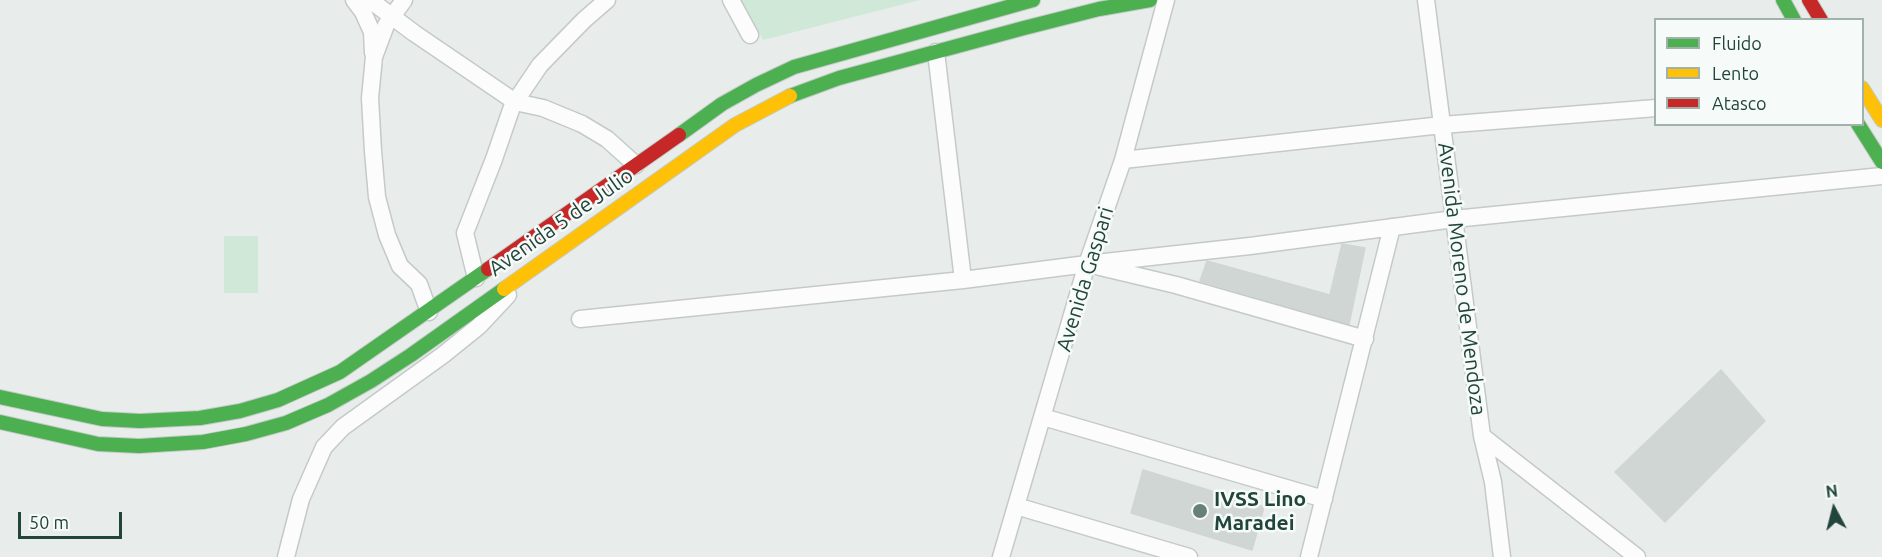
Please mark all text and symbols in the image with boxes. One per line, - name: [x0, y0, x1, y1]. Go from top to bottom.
- legend: [1654, 18, 1864, 126]
- text: Fluido: [1712, 33, 1762, 53]
- text: Lento: [1712, 63, 1759, 83]
- text: Atasco: [1712, 93, 1767, 113]
- street label: Avenida Moreno de Mendoza: [1433, 141, 1491, 417]
- street label: Avenida 5 de Julio: [484, 163, 638, 281]
- street label: Avenida Gaspari: [1051, 204, 1119, 354]
- north arrow: [1804, 479, 1864, 539]
- text: N: [1825, 481, 1839, 501]
- place label: IVSS Lino Maradei: [1214, 486, 1306, 536]
- scale bar: [21, 500, 124, 538]
- marker: IVSS Lino Maradei: [1191, 502, 1209, 520]
- text: 50 m: [29, 512, 69, 532]

